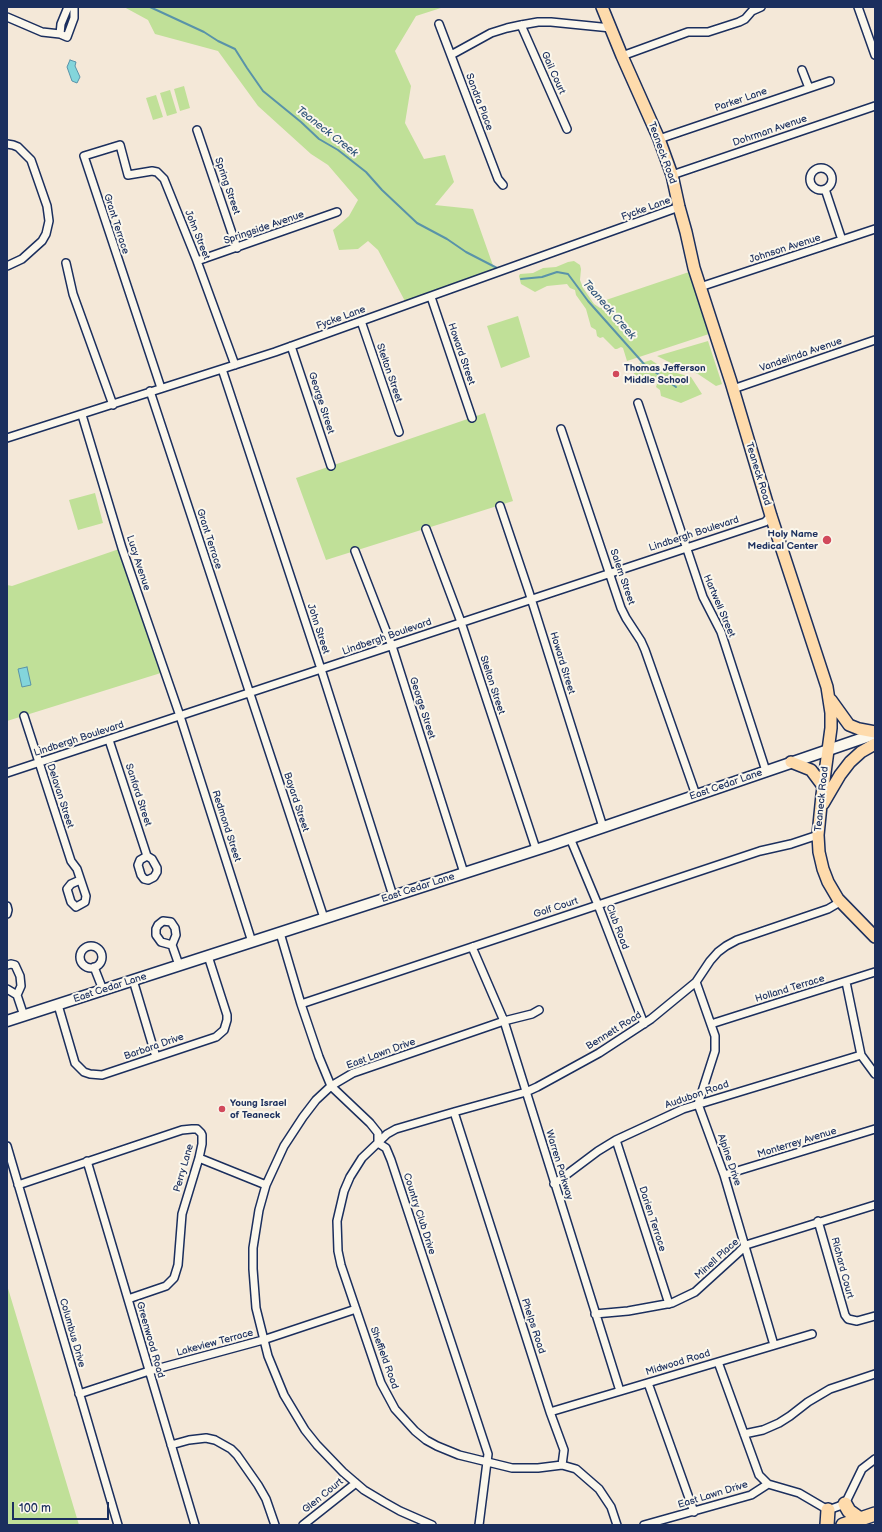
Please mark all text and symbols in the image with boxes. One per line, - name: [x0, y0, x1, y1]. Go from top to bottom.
- street label: Gail Court: [538, 50, 568, 96]
- street label: Sandra Place: [463, 72, 495, 132]
- street label: Parker Lane: [713, 85, 769, 115]
- water label: Teaneck Creek: [294, 104, 360, 160]
- street label: Dohrman Avenue: [731, 113, 809, 149]
- street label: Teaneck Road: [645, 120, 679, 186]
- street label: Spring Street: [212, 156, 242, 216]
- street label: Grant Terrace: [101, 192, 131, 256]
- street label: Fycke Lane: [620, 195, 672, 223]
- street label: John Street: [182, 209, 212, 261]
- street label: Springside Avenue: [222, 209, 306, 247]
- street label: Johnson Avenue: [748, 232, 822, 266]
- water label: Teaneck Creek: [580, 278, 638, 342]
- street label: Fycke Lane: [315, 304, 367, 332]
- street label: Howard Street: [445, 322, 477, 386]
- street label: Vandelinda Avenue: [758, 335, 844, 375]
- street label: Stelton Street: [373, 342, 405, 404]
- place label: Thomas Jefferson Middle School: [624, 362, 706, 386]
- marker: Thomas Jefferson Middle School: [611, 369, 621, 379]
- street label: George Street: [305, 371, 337, 435]
- street label: Teaneck Road: [743, 441, 773, 507]
- street label: Grant Terrace: [194, 507, 224, 571]
- street label: Lindbergh Boulevard: [647, 514, 741, 554]
- place label: Holy Name Medical Center: [748, 528, 818, 552]
- street label: Lucy Avenue: [123, 534, 153, 592]
- marker: Holy Name Medical Center: [821, 534, 833, 546]
- street label: Salem Street: [607, 548, 637, 606]
- street label: Hartwell Street: [700, 573, 738, 639]
- street label: John Street: [304, 602, 332, 656]
- street label: Lindbergh Boulevard: [341, 616, 433, 658]
- street label: Howard Street: [547, 630, 577, 696]
- street label: Stelton Street: [477, 654, 507, 716]
- street label: George Street: [406, 676, 438, 740]
- street label: Lindbergh Boulevard: [32, 719, 126, 759]
- street label: Delavan Street: [44, 762, 76, 830]
- street label: Sanford Street: [122, 762, 154, 828]
- street label: Teaneck Road: [813, 766, 831, 832]
- street label: East Cedar Lane: [688, 767, 764, 803]
- street label: Bayard Street: [281, 771, 311, 833]
- street label: Redmond Street: [209, 789, 243, 863]
- street label: East Cedar Lane: [380, 870, 456, 906]
- street label: Golf Court: [532, 895, 580, 921]
- street label: Club Road: [603, 903, 631, 951]
- street label: East Cedar Lane: [72, 970, 148, 1006]
- street label: Holland Terrace: [754, 973, 826, 1005]
- street label: Bennett Road: [584, 1009, 644, 1053]
- street label: Barbara Drive: [122, 1031, 186, 1063]
- street label: East Lawn Drive: [345, 1036, 417, 1072]
- street label: Audubon Road: [664, 1078, 730, 1112]
- place label: Young Israel of Teaneck: [230, 1097, 287, 1120]
- marker: Young Israel of Teaneck: [217, 1104, 227, 1114]
- street label: Monterrey Avenue: [756, 1125, 838, 1161]
- street label: Warren Parkway: [543, 1129, 575, 1201]
- street label: Alpine Drive: [714, 1132, 744, 1188]
- street label: Perry Lane: [171, 1143, 197, 1193]
- street label: Country Club Drive: [400, 1172, 438, 1256]
- street label: Darien Terrace: [636, 1185, 668, 1253]
- street label: Minell Place: [693, 1236, 741, 1282]
- street label: Richard Court: [828, 1236, 856, 1300]
- street label: Columbus Drive: [56, 1297, 88, 1369]
- street label: Phelps Road: [518, 1297, 548, 1355]
- street label: Greenwood Road: [133, 1300, 167, 1380]
- street label: Sheffield Road: [367, 1325, 401, 1391]
- street label: Lakeview Terrace: [175, 1327, 255, 1359]
- street label: Midwood Road: [644, 1347, 712, 1379]
- street label: Glen Court: [300, 1476, 346, 1516]
- street label: East Lawn Drive: [677, 1479, 749, 1511]
- scale bar: [14, 1494, 111, 1520]
- text: 100 m: [19, 1501, 51, 1516]

